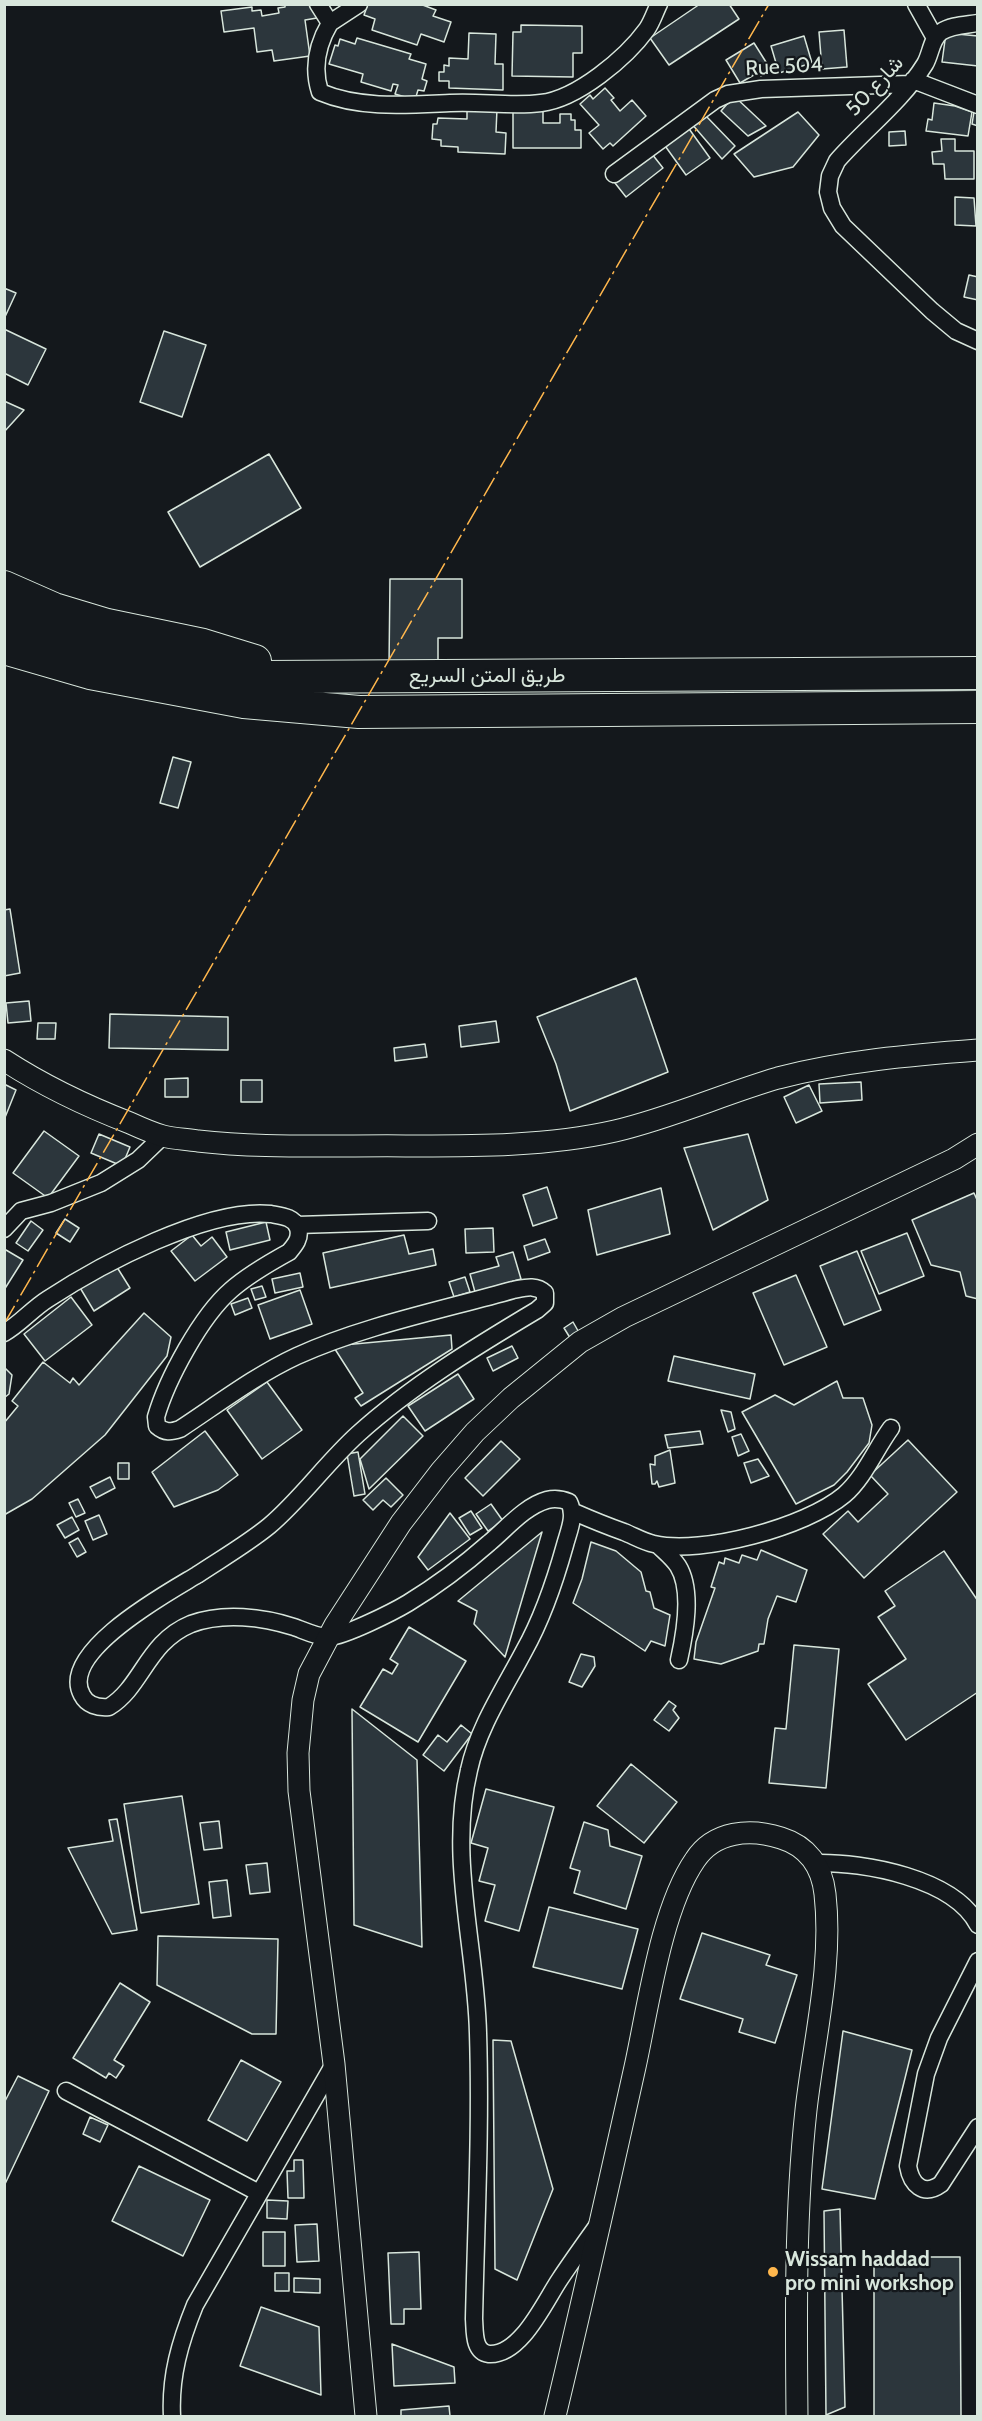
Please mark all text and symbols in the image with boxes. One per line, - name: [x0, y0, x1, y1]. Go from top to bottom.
- street label: شارع 50: [841, 51, 909, 121]
- street label: Rue 504: [745, 52, 823, 82]
- street label: طريق المتن السريع: [409, 663, 565, 689]
- place label: Wissam haddad pro mini workshop: [785, 2247, 954, 2297]
- marker: Wissam haddad pro mini workshop: [766, 2265, 780, 2279]

